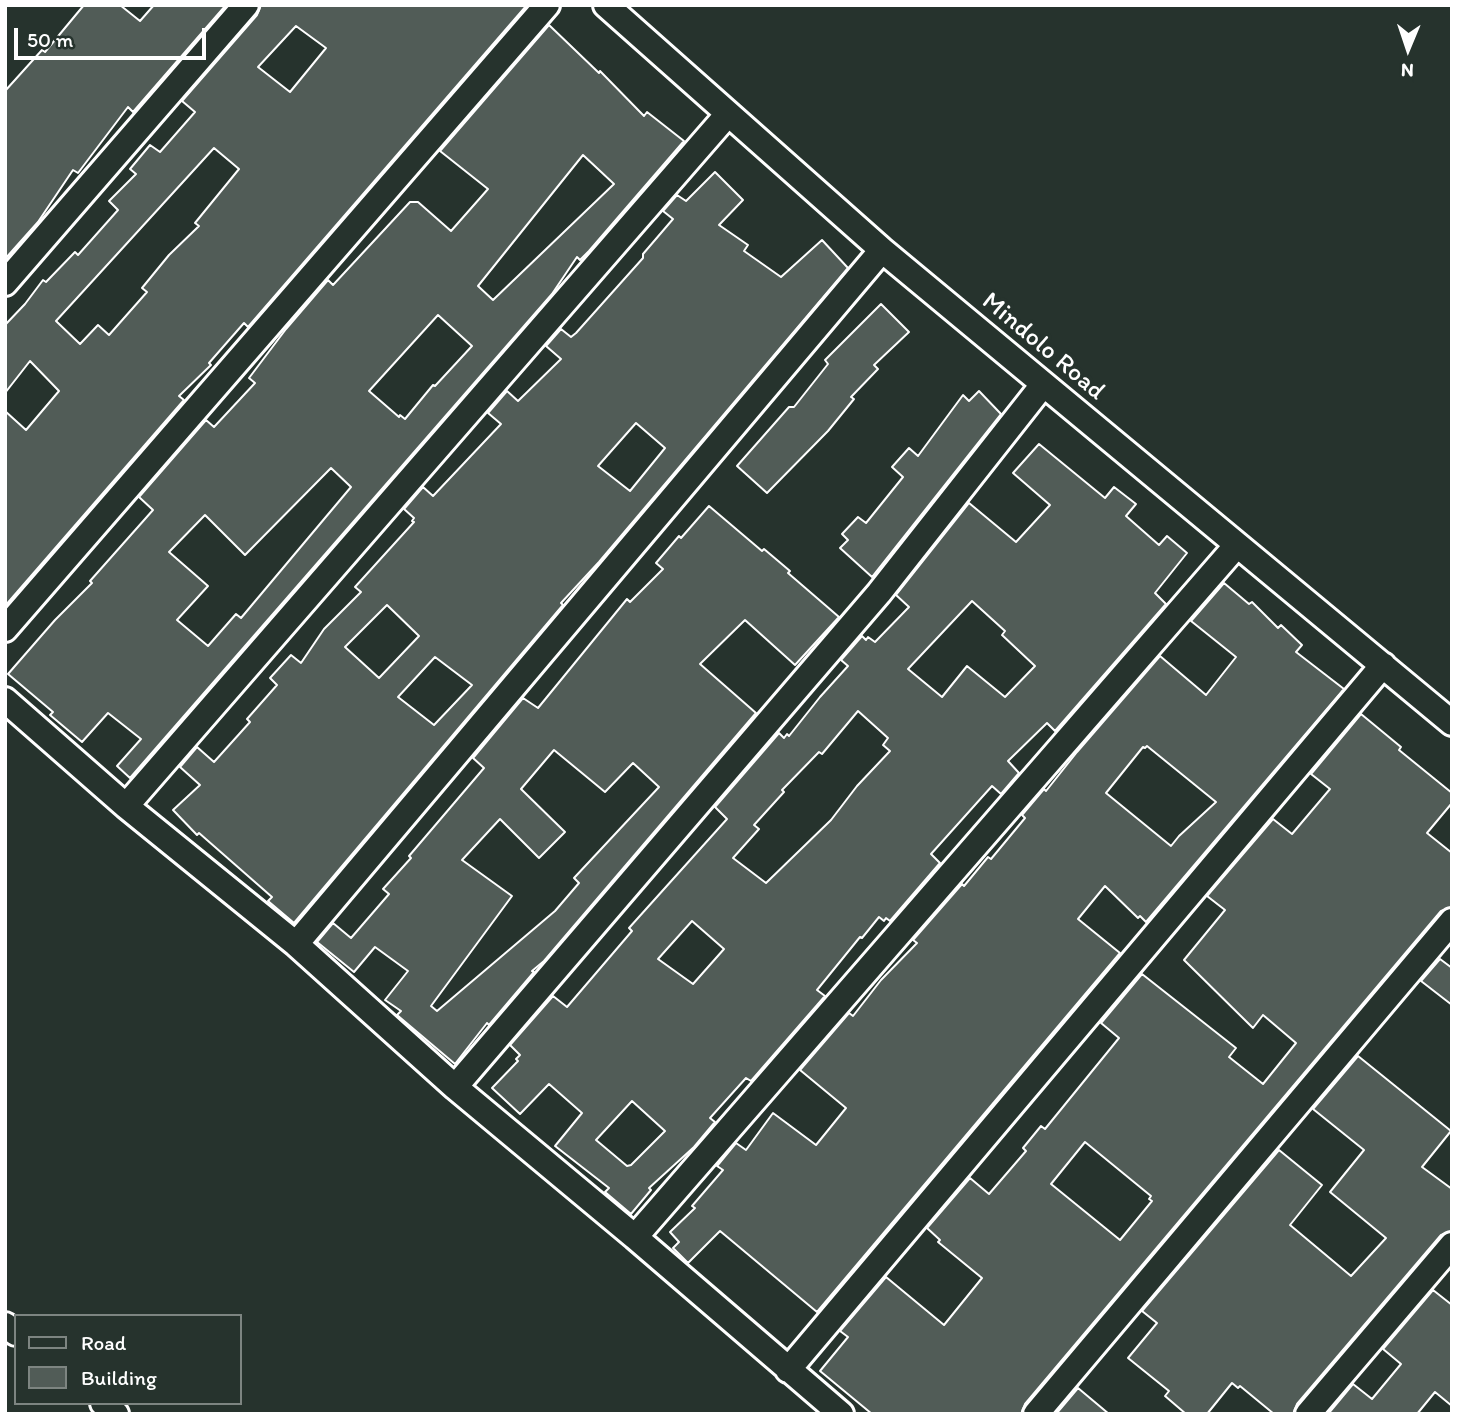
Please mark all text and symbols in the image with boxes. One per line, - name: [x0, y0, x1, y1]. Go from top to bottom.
- scale bar: [18, 14, 210, 58]
- north arrow: [1373, 14, 1443, 84]
- text: 50 m: [27, 27, 73, 52]
- text: N: [1400, 59, 1414, 82]
- street label: Mindolo Road: [975, 286, 1111, 408]
- legend: [14, 1314, 242, 1405]
- text: Road: [81, 1330, 126, 1355]
- text: Building: [81, 1365, 157, 1390]

